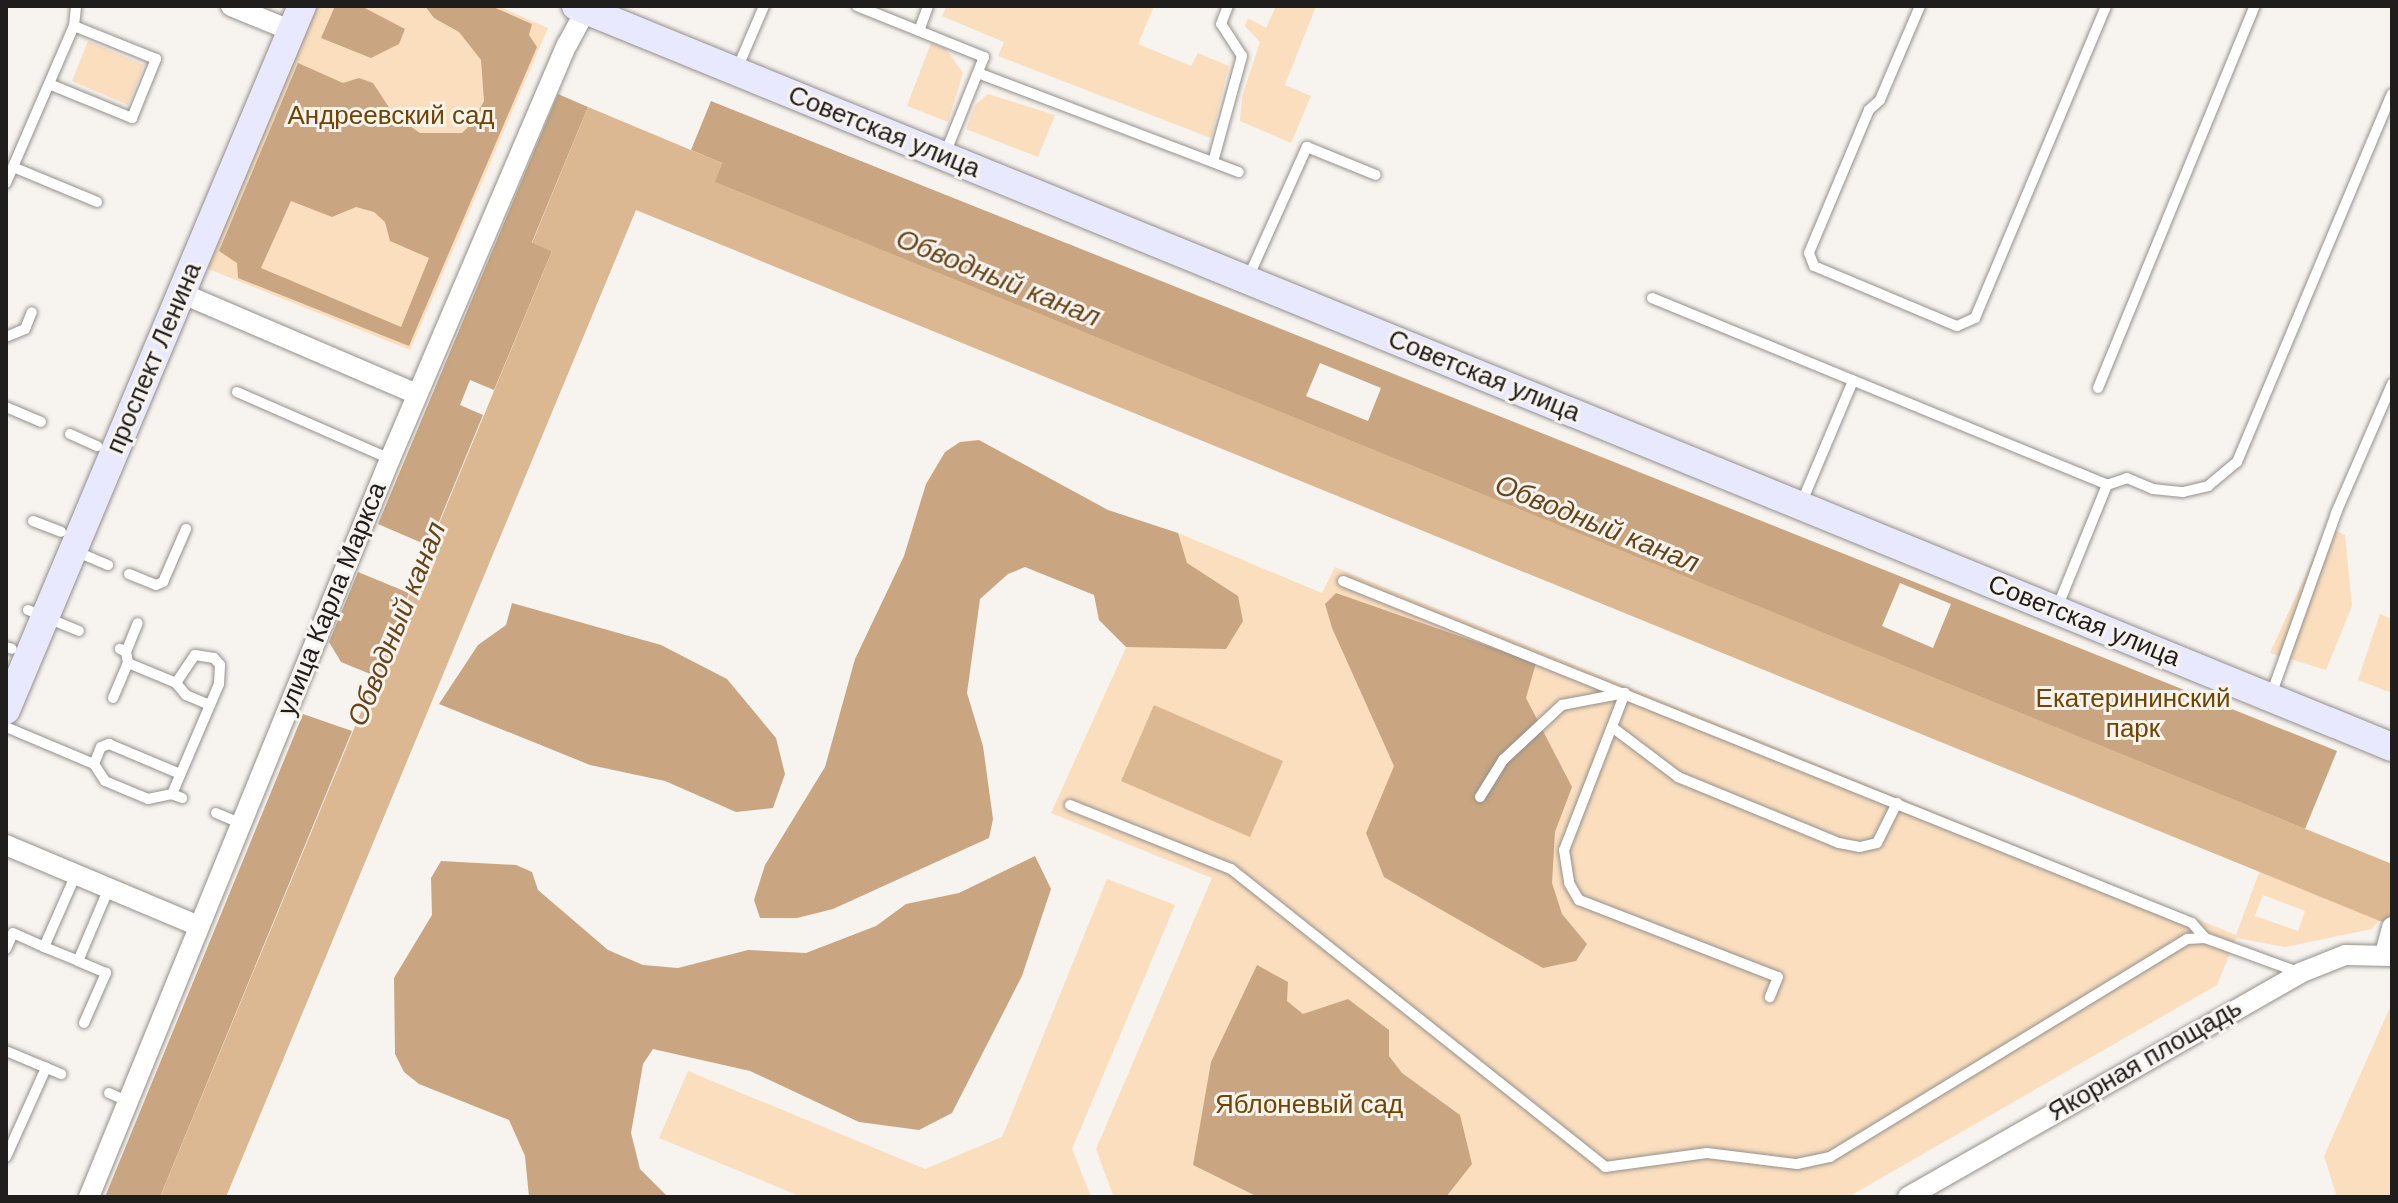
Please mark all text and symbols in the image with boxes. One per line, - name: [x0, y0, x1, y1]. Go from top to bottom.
- street label: Советская улица: [784, 79, 984, 185]
- park label: Андреевский сад: [287, 100, 495, 132]
- water label: Обводный канал: [891, 222, 1105, 334]
- street label: проспект Ленина: [100, 258, 208, 458]
- street label: Советская улица: [1384, 323, 1584, 429]
- water label: Обводный канал: [1490, 468, 1704, 580]
- street label: улица Карла Маркса: [271, 478, 393, 720]
- water label: Обводный канал: [341, 517, 453, 731]
- street label: Советская улица: [1984, 568, 2184, 674]
- park label: Екатерининский парк: [2036, 683, 2230, 744]
- street label: Якорная площадь: [2043, 992, 2247, 1128]
- park label: Яблоневый сад: [1215, 1089, 1403, 1121]

